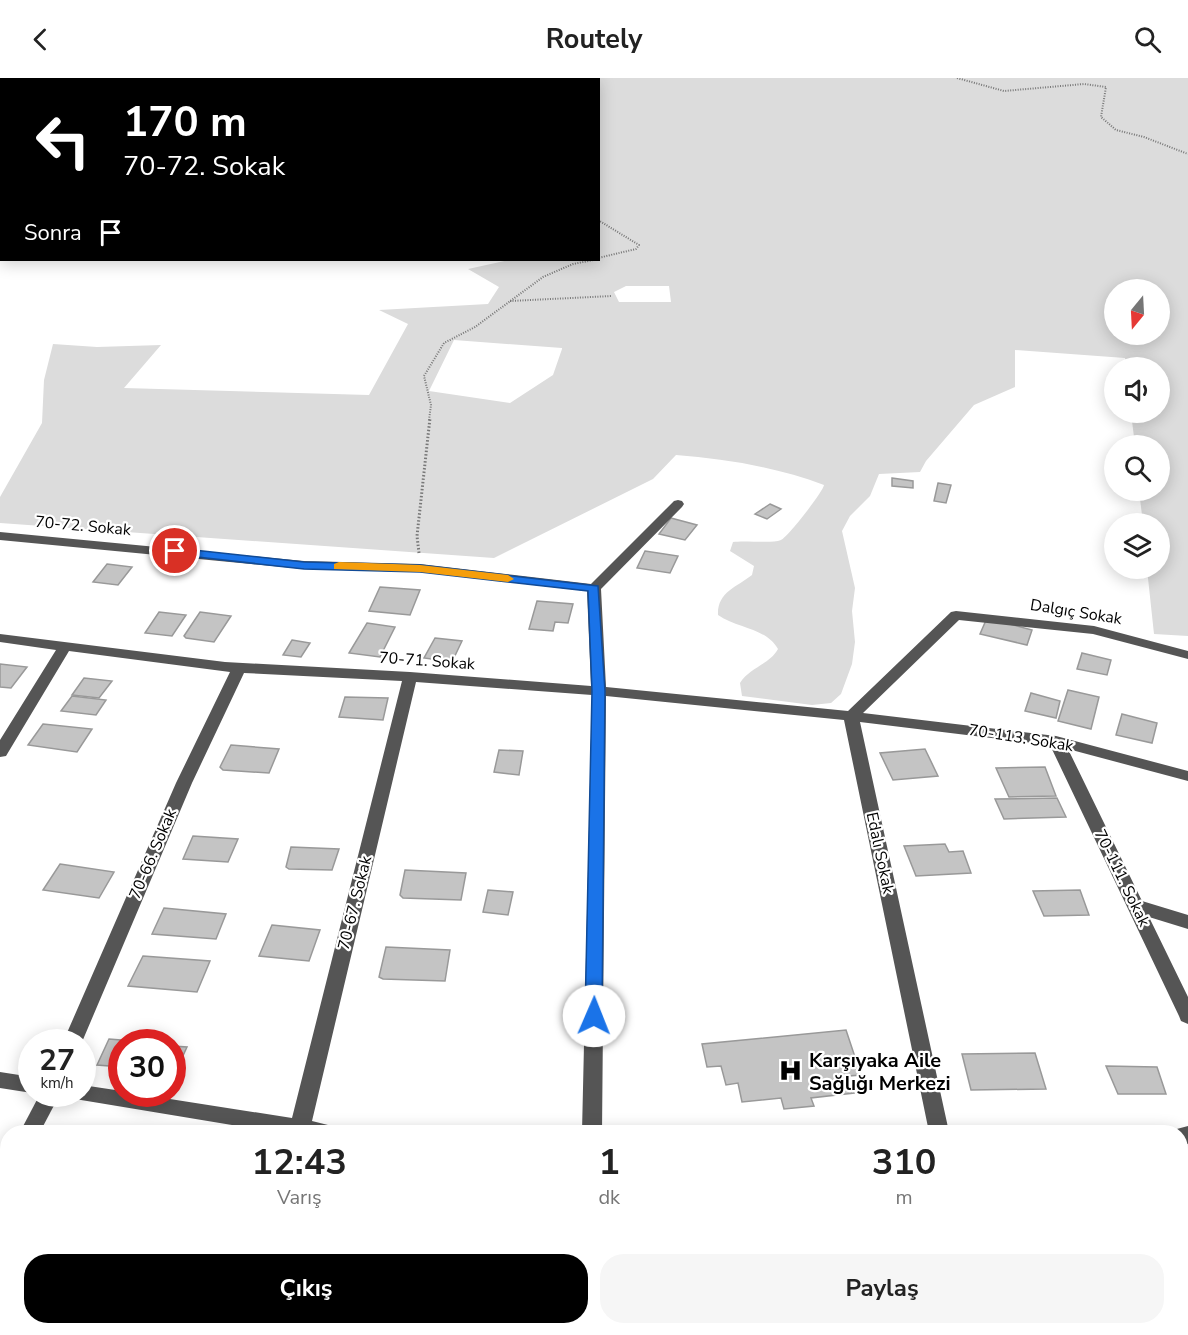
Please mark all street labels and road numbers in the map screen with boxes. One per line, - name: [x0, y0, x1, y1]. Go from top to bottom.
- street label: 70-72. Sokak: [34, 511, 133, 541]
- street label: Dalgıç Sokak: [1028, 594, 1125, 630]
- street label: 70-71. Sokak: [378, 647, 477, 675]
- street label: 70-113. Sokak: [967, 719, 1076, 757]
- street label: 70-66. Sokak: [124, 805, 182, 903]
- street label: Edalı Sokak: [861, 810, 900, 897]
- street label: 70-111. Sokak: [1089, 826, 1155, 931]
- street label: 70-67. Sokak: [333, 853, 378, 952]

